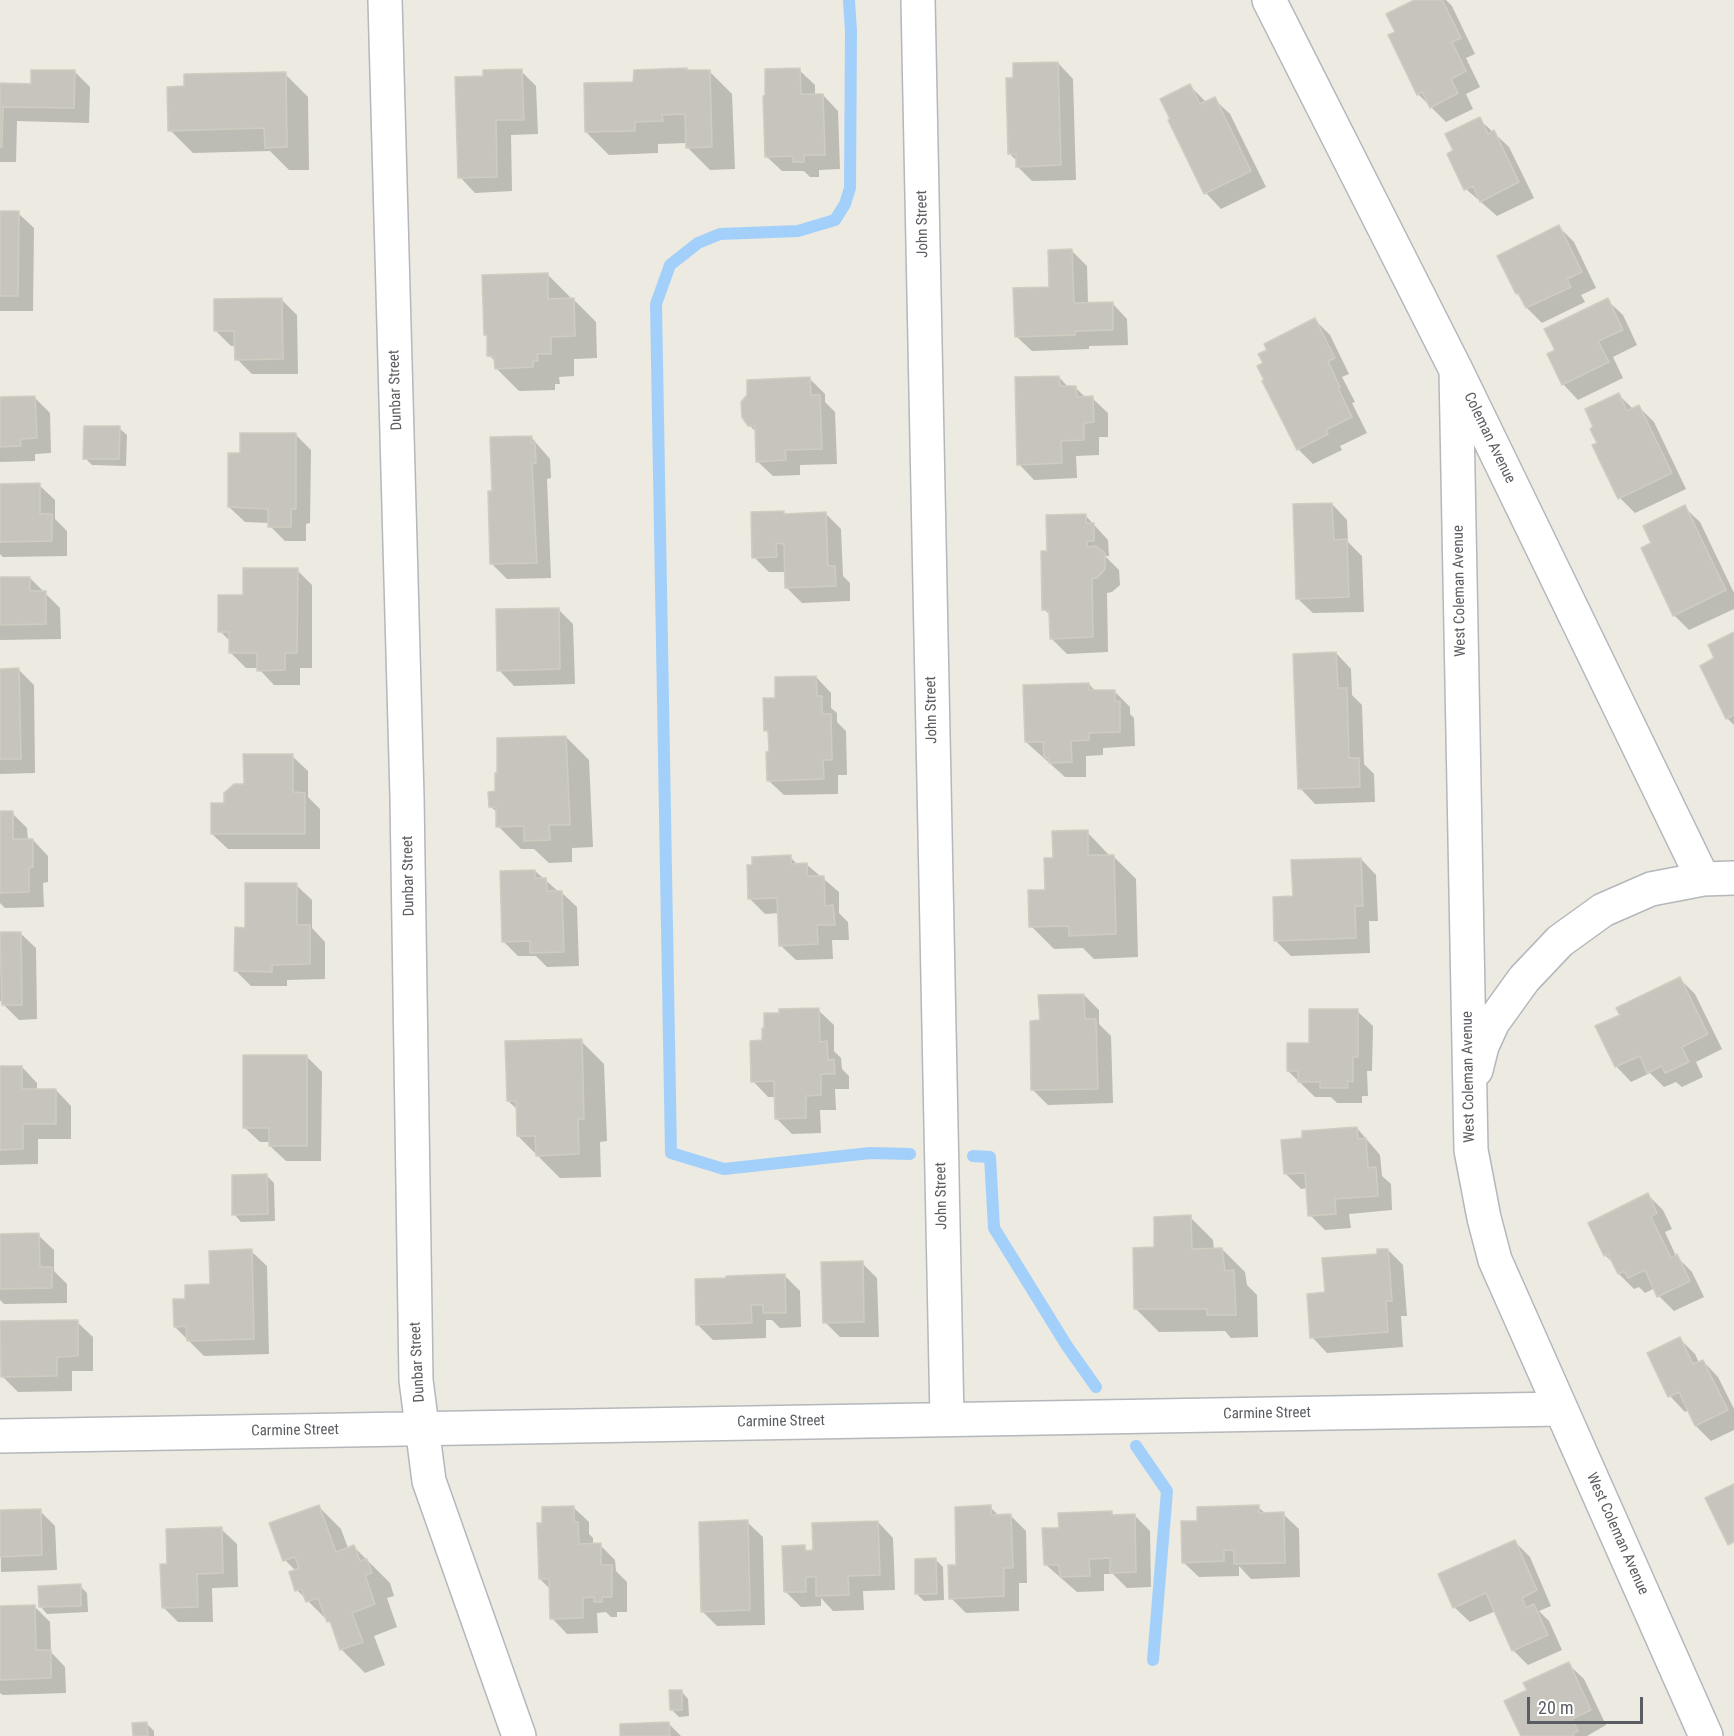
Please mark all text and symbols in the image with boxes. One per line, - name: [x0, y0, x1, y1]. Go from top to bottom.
- street label: John Street: [913, 190, 933, 258]
- street label: Dunbar Street: [386, 349, 406, 431]
- street label: Coleman Avenue: [1459, 390, 1519, 486]
- street label: West Coleman Avenue: [1450, 525, 1470, 657]
- street label: John Street: [922, 676, 942, 744]
- street label: Dunbar Street: [399, 835, 419, 917]
- street label: West Coleman Avenue: [1459, 1011, 1479, 1143]
- street label: John Street: [932, 1162, 952, 1230]
- street label: Dunbar Street: [407, 1321, 429, 1403]
- street label: Carmine Street: [1223, 1404, 1311, 1424]
- street label: Carmine Street: [737, 1412, 825, 1432]
- street label: Carmine Street: [251, 1421, 339, 1441]
- street label: West Coleman Avenue: [1582, 1470, 1652, 1598]
- scale bar: [1530, 1685, 1646, 1723]
- text: 20 m: [1538, 1697, 1573, 1718]

